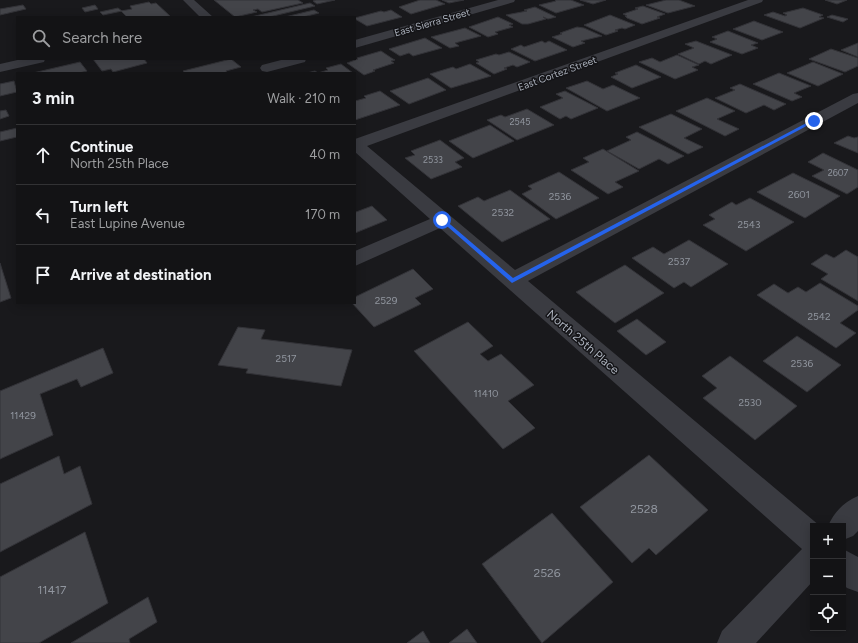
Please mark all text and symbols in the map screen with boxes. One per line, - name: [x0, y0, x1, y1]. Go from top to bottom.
- street label: East Sierra Street: [393, 5, 472, 40]
- search box: [16, 16, 356, 60]
- icon: search: [30, 27, 52, 49]
- text: Search here: [62, 29, 142, 47]
- street label: East Cortez Street: [516, 53, 599, 94]
- text: 3 min: [32, 88, 74, 108]
- text: Walk · 210 m: [267, 91, 340, 106]
- route end: [805, 112, 823, 130]
- house number: 2545: [510, 116, 530, 127]
- text: Continue: [70, 138, 133, 156]
- icon: ahead: [32, 144, 54, 166]
- text: 40 m: [309, 147, 340, 162]
- house number: 2533: [423, 154, 443, 165]
- text: North 25th Place: [70, 156, 169, 171]
- house number: 2607: [828, 167, 849, 178]
- house number: 2601: [788, 188, 810, 201]
- house number: 2536: [549, 190, 572, 203]
- text: Turn left: [70, 198, 128, 216]
- icon: left: [32, 204, 54, 226]
- house number: 2532: [492, 206, 514, 219]
- text: 170 m: [305, 207, 340, 222]
- route start: [433, 211, 451, 229]
- text: East Lupine Avenue: [70, 216, 185, 231]
- house number: 2543: [738, 218, 761, 231]
- house number: 2537: [668, 255, 691, 268]
- icon: arrive: [32, 264, 54, 286]
- text: Arrive at destination: [70, 266, 211, 284]
- house number: 2529: [375, 294, 398, 307]
- street label: North 25th Place: [544, 307, 622, 377]
- house number: 2542: [807, 310, 831, 323]
- house number: 2517: [276, 352, 297, 365]
- house number: 2536: [791, 357, 814, 370]
- house number: 11410: [473, 387, 499, 400]
- house number: 2530: [738, 396, 762, 409]
- house number: 11429: [10, 409, 36, 422]
- house number: 2528: [630, 502, 658, 516]
- map controls: [810, 523, 846, 631]
- button: +: [810, 523, 846, 559]
- button: −: [810, 559, 846, 595]
- house number: 2526: [533, 566, 561, 580]
- house number: 11417: [38, 583, 67, 597]
- button: locate: [810, 595, 846, 631]

